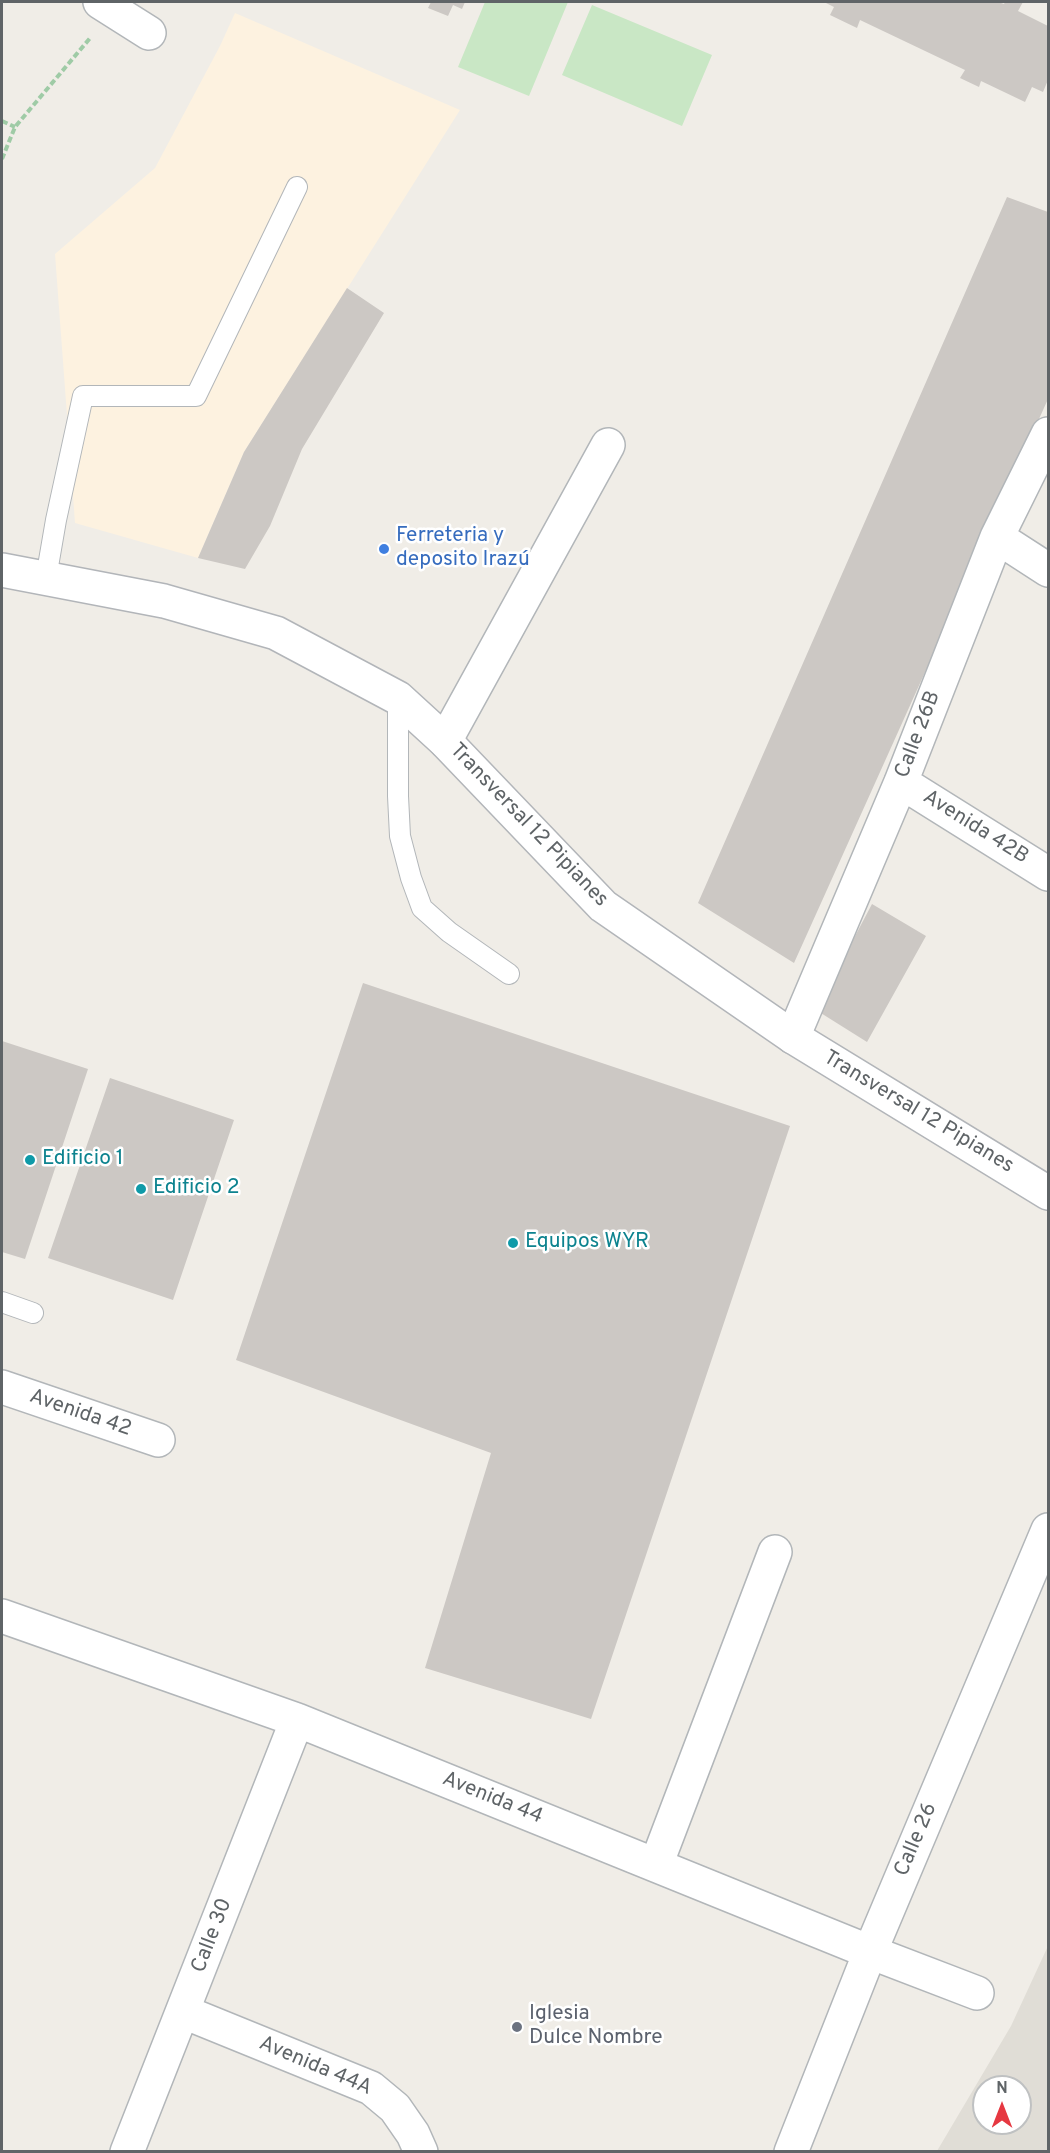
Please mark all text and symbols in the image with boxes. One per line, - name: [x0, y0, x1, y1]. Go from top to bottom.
- place label: Ferreteria y deposito Irazú: [396, 524, 530, 574]
- marker: Ferreteria y deposito Irazú: [377, 542, 391, 556]
- street label: Calle 26B: [891, 688, 947, 782]
- street label: Transversal 12 Pipianes: [443, 739, 613, 913]
- street label: Avenida 42B: [917, 786, 1033, 870]
- street label: Transversal 12 Pipianes: [818, 1046, 1018, 1180]
- place label: Edificio 1: [42, 1147, 124, 1173]
- marker: Edificio 1: [23, 1153, 37, 1167]
- place label: Edificio 2: [153, 1176, 240, 1202]
- marker: Edificio 2: [134, 1182, 148, 1196]
- place label: Equipos WYR: [525, 1230, 649, 1256]
- marker: Equipos WYR: [506, 1236, 520, 1250]
- street label: Avenida 42: [26, 1385, 134, 1443]
- street label: Avenida 44: [438, 1767, 546, 1831]
- street label: Calle 26: [890, 1800, 944, 1880]
- street label: Calle 30: [187, 1895, 239, 1977]
- place label: Iglesia Dulce Nombre: [529, 2002, 662, 2052]
- marker: Iglesia Dulce Nombre: [510, 2020, 524, 2034]
- street label: Avenida 44A: [255, 2032, 375, 2102]
- north arrow: [972, 2075, 1032, 2135]
- text: N: [996, 2079, 1008, 2099]

